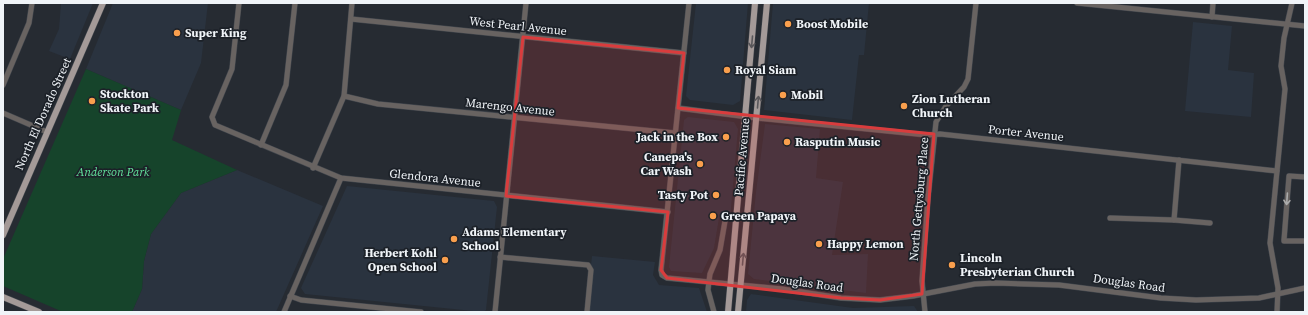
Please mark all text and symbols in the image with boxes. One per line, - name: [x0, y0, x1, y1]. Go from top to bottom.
- street label: West Pearl Avenue: [468, 13, 568, 39]
- place label: Boost Mobile: [796, 16, 868, 32]
- marker: Boost Mobile: [783, 19, 793, 29]
- place label: Super King: [185, 25, 247, 41]
- marker: Super King: [172, 28, 182, 38]
- one-way arrow: [748, 35, 755, 48]
- street label: North El Dorado Street: [11, 55, 75, 173]
- place label: Royal Siam: [735, 62, 796, 78]
- marker: Royal Siam: [722, 65, 732, 75]
- place label: Stockton Skate Park: [100, 86, 160, 116]
- place label: Mobil: [791, 87, 823, 103]
- marker: Mobil: [778, 90, 788, 100]
- place label: Zion Lutheran Church: [912, 91, 991, 121]
- street label: Marengo Avenue: [464, 94, 556, 120]
- marker: Stockton Skate Park: [87, 96, 97, 106]
- one-way arrow: [754, 96, 761, 109]
- marker: Zion Lutheran Church: [899, 101, 909, 111]
- street label: Pacific Avenue: [731, 117, 753, 197]
- street label: Porter Avenue: [987, 121, 1065, 145]
- place label: Jack in the Box: [635, 129, 718, 145]
- marker: Jack in the Box: [721, 132, 731, 142]
- place label: Rasputin Music: [795, 134, 880, 150]
- street label: North Gettysburg Place: [906, 136, 932, 262]
- marker: Rasputin Music: [782, 137, 792, 147]
- place label: Canepa's Car Wash: [641, 149, 693, 179]
- marker: Canepa's Car Wash: [695, 159, 705, 169]
- park label: Anderson Park: [76, 164, 150, 180]
- street label: Glendora Avenue: [389, 165, 481, 191]
- place label: Tasty Pot: [658, 187, 709, 203]
- marker: Tasty Pot: [711, 190, 721, 200]
- one-way arrow: [1284, 192, 1291, 205]
- place label: Green Papaya: [721, 208, 797, 224]
- marker: Green Papaya: [708, 211, 718, 221]
- place label: Adams Elementary School: [462, 224, 567, 254]
- marker: Adams Elementary School: [449, 234, 459, 244]
- place label: Happy Lemon: [827, 236, 904, 252]
- marker: Happy Lemon: [814, 239, 824, 249]
- place label: Herbert Kohl Open School: [364, 245, 437, 275]
- place label: Lincoln Presbyterian Church: [960, 250, 1075, 280]
- one-way arrow: [740, 253, 747, 266]
- marker: Herbert Kohl Open School: [440, 255, 450, 265]
- marker: Lincoln Presbyterian Church: [947, 260, 957, 270]
- street label: Douglas Road: [770, 270, 844, 296]
- street label: Douglas Road: [1092, 270, 1166, 296]

